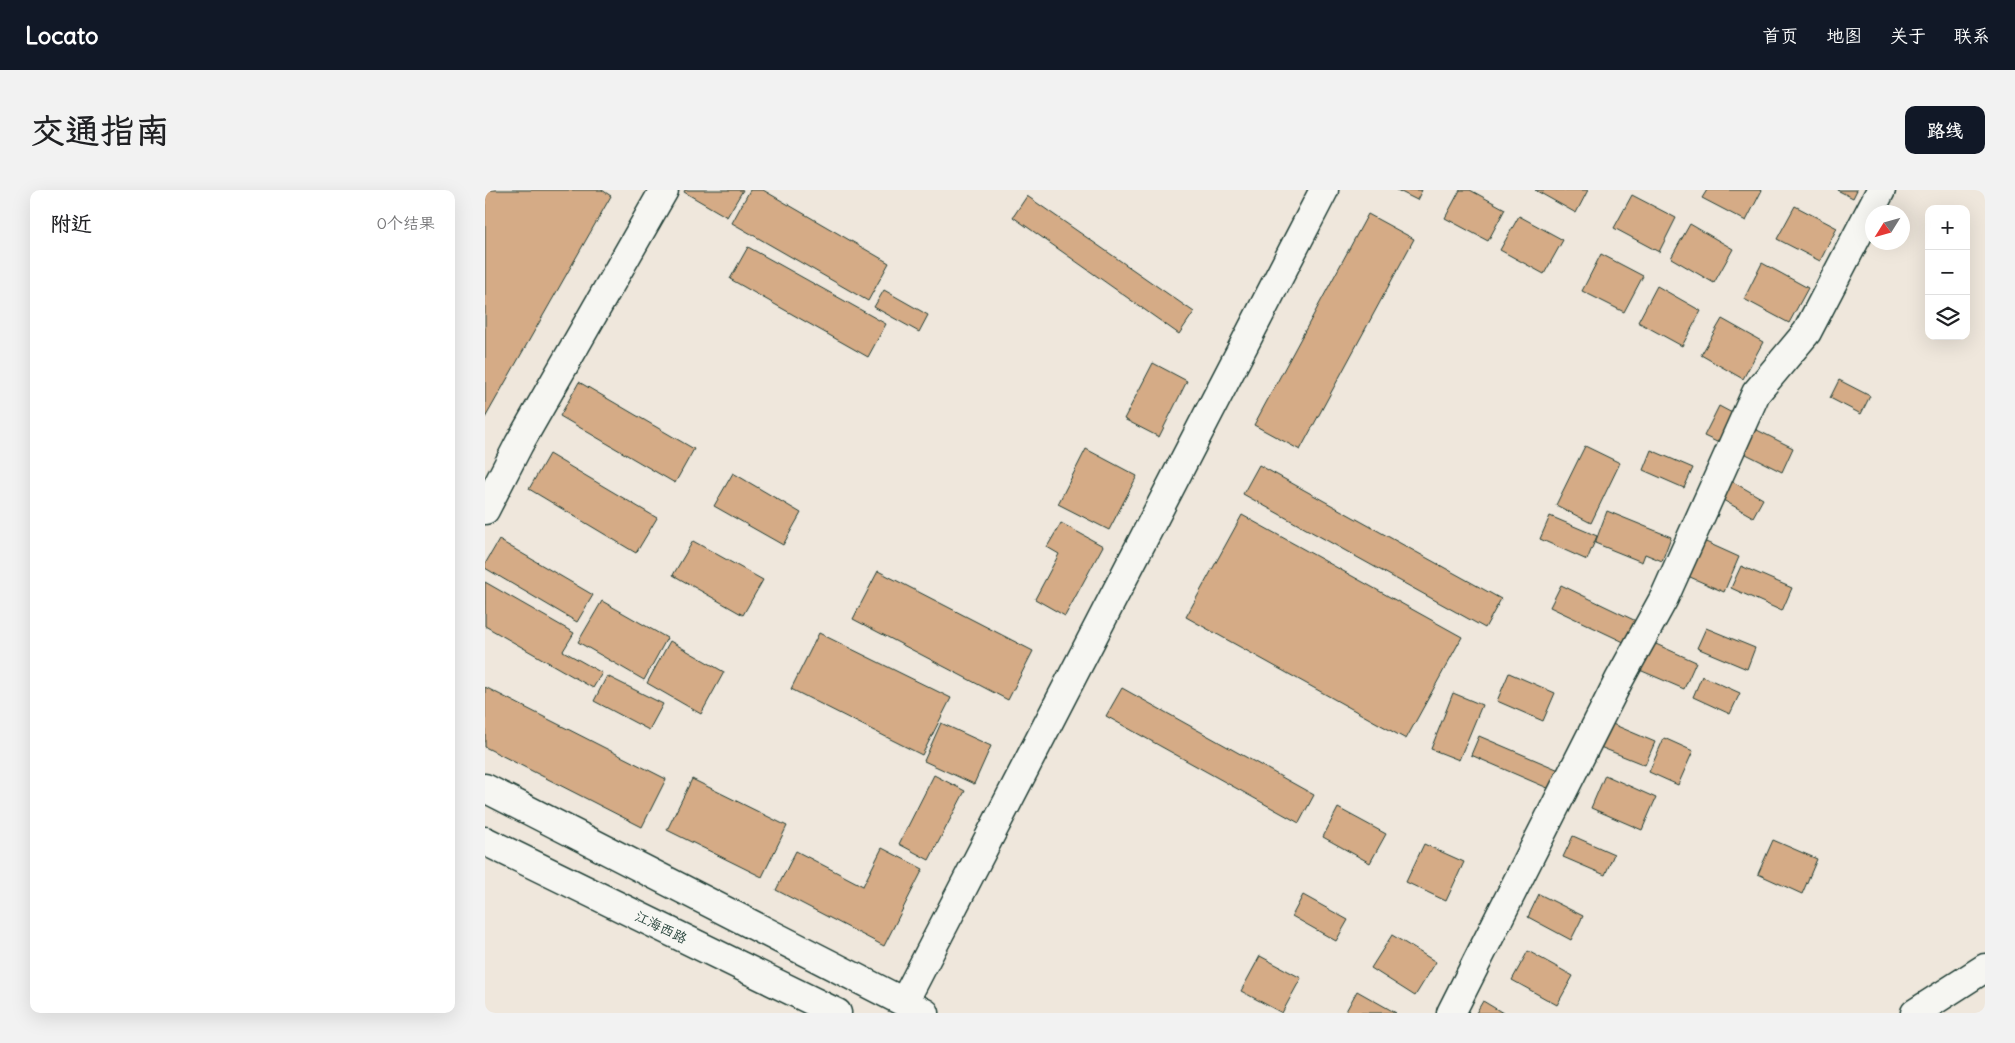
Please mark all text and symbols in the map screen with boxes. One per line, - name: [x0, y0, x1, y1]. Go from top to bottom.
- text: Locato: [25, 20, 99, 50]
- text: 首页: [1762, 24, 1798, 47]
- text: 地图: [1826, 24, 1862, 47]
- text: 关于: [1890, 24, 1926, 47]
- text: 联系: [1954, 24, 1990, 47]
- button: 路线: [1905, 106, 1985, 154]
- text: 交通指南: [30, 108, 170, 152]
- north arrow: [1865, 205, 1910, 250]
- map controls: [1925, 205, 1970, 340]
- button: +: [1925, 205, 1970, 250]
- text: 附近: [50, 210, 92, 237]
- text: 0个结果: [376, 213, 435, 233]
- button: −: [1925, 250, 1970, 295]
- button: layers: [1925, 295, 1970, 340]
- street label: 江海西路: [632, 907, 690, 947]

